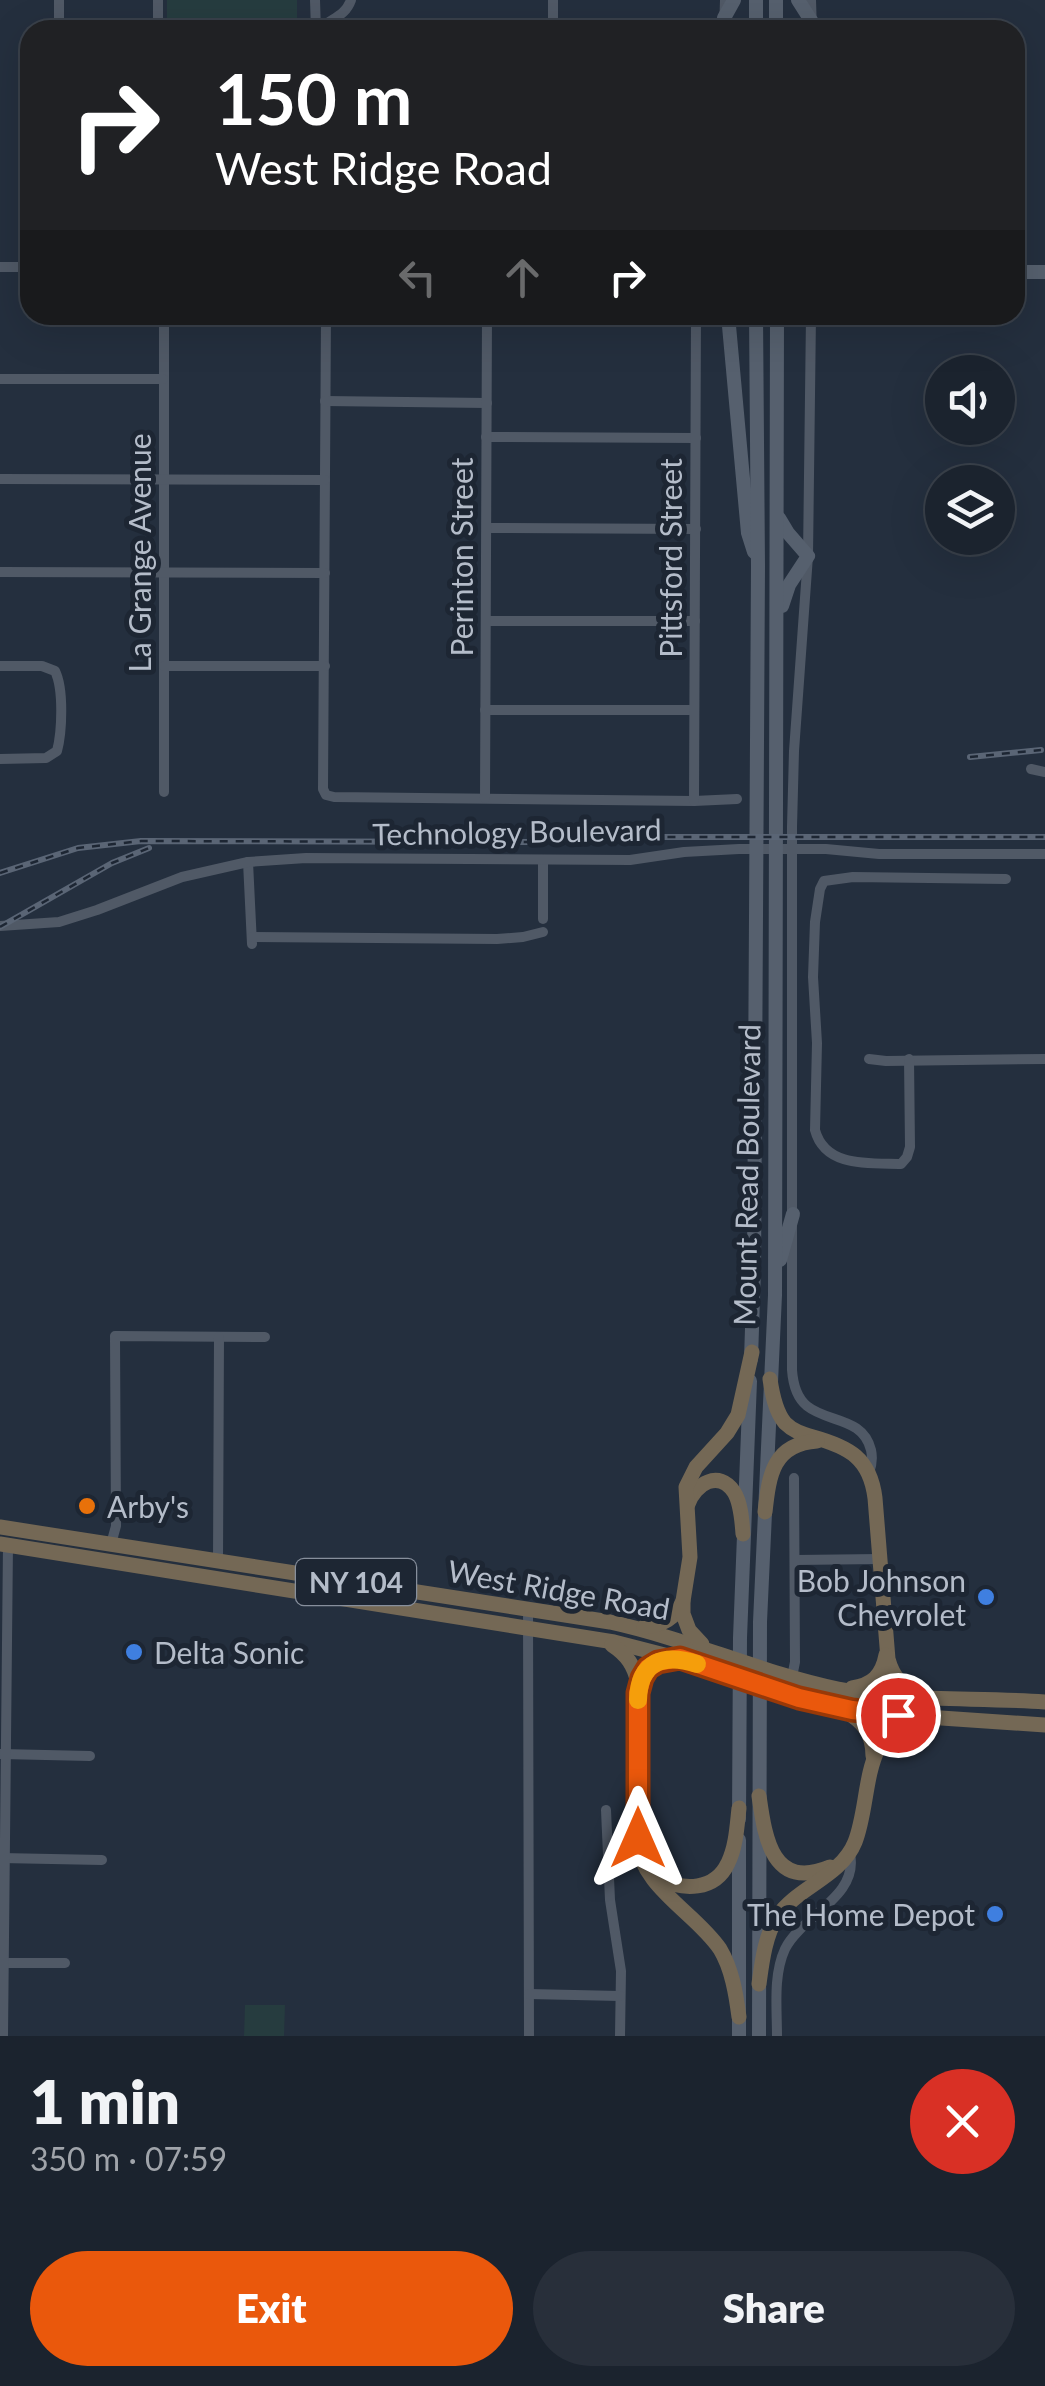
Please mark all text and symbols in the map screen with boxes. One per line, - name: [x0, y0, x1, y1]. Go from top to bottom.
- text: 150 m: [215, 56, 412, 140]
- icon: right: [50, 60, 180, 190]
- text: West Ridge Road: [215, 141, 552, 195]
- icon: left: [390, 250, 445, 305]
- icon: ahead: [495, 250, 550, 305]
- icon: right: [600, 250, 655, 305]
- map controls: [925, 355, 1015, 555]
- button: sound: [925, 355, 1015, 445]
- street label: La Grange Avenue: [121, 433, 157, 673]
- street label: Perinton Street: [443, 457, 479, 656]
- street label: Pittsford Street: [652, 458, 688, 658]
- button: layers: [925, 465, 1015, 555]
- street label: Technology Boulevard: [372, 810, 662, 852]
- street label: Mount Read Boulevard: [725, 1024, 767, 1326]
- place label: Arby's: [107, 1488, 189, 1524]
- marker: Arby's: [76, 1495, 98, 1517]
- street label: West Ridge Road: [445, 1552, 673, 1626]
- road number: NY 104: [296, 1559, 416, 1605]
- place label: Bob Johnson Chevrolet: [797, 1562, 966, 1632]
- marker: Bob Johnson Chevrolet: [975, 1586, 997, 1608]
- place label: Delta Sonic: [154, 1634, 304, 1670]
- marker: Delta Sonic: [123, 1641, 145, 1663]
- pin: [856, 1673, 941, 1758]
- icon: arrive: [871, 1688, 926, 1743]
- position arrow: [586, 1786, 690, 1890]
- place label: The Home Depot: [747, 1896, 975, 1932]
- marker: The Home Depot: [984, 1903, 1006, 1925]
- text: 1 min: [30, 2065, 180, 2137]
- button: close: [910, 2069, 1015, 2174]
- text: 350 m · 07:59: [30, 2139, 227, 2178]
- button: Exit: [30, 2251, 513, 2366]
- button: Share: [533, 2251, 1015, 2366]

